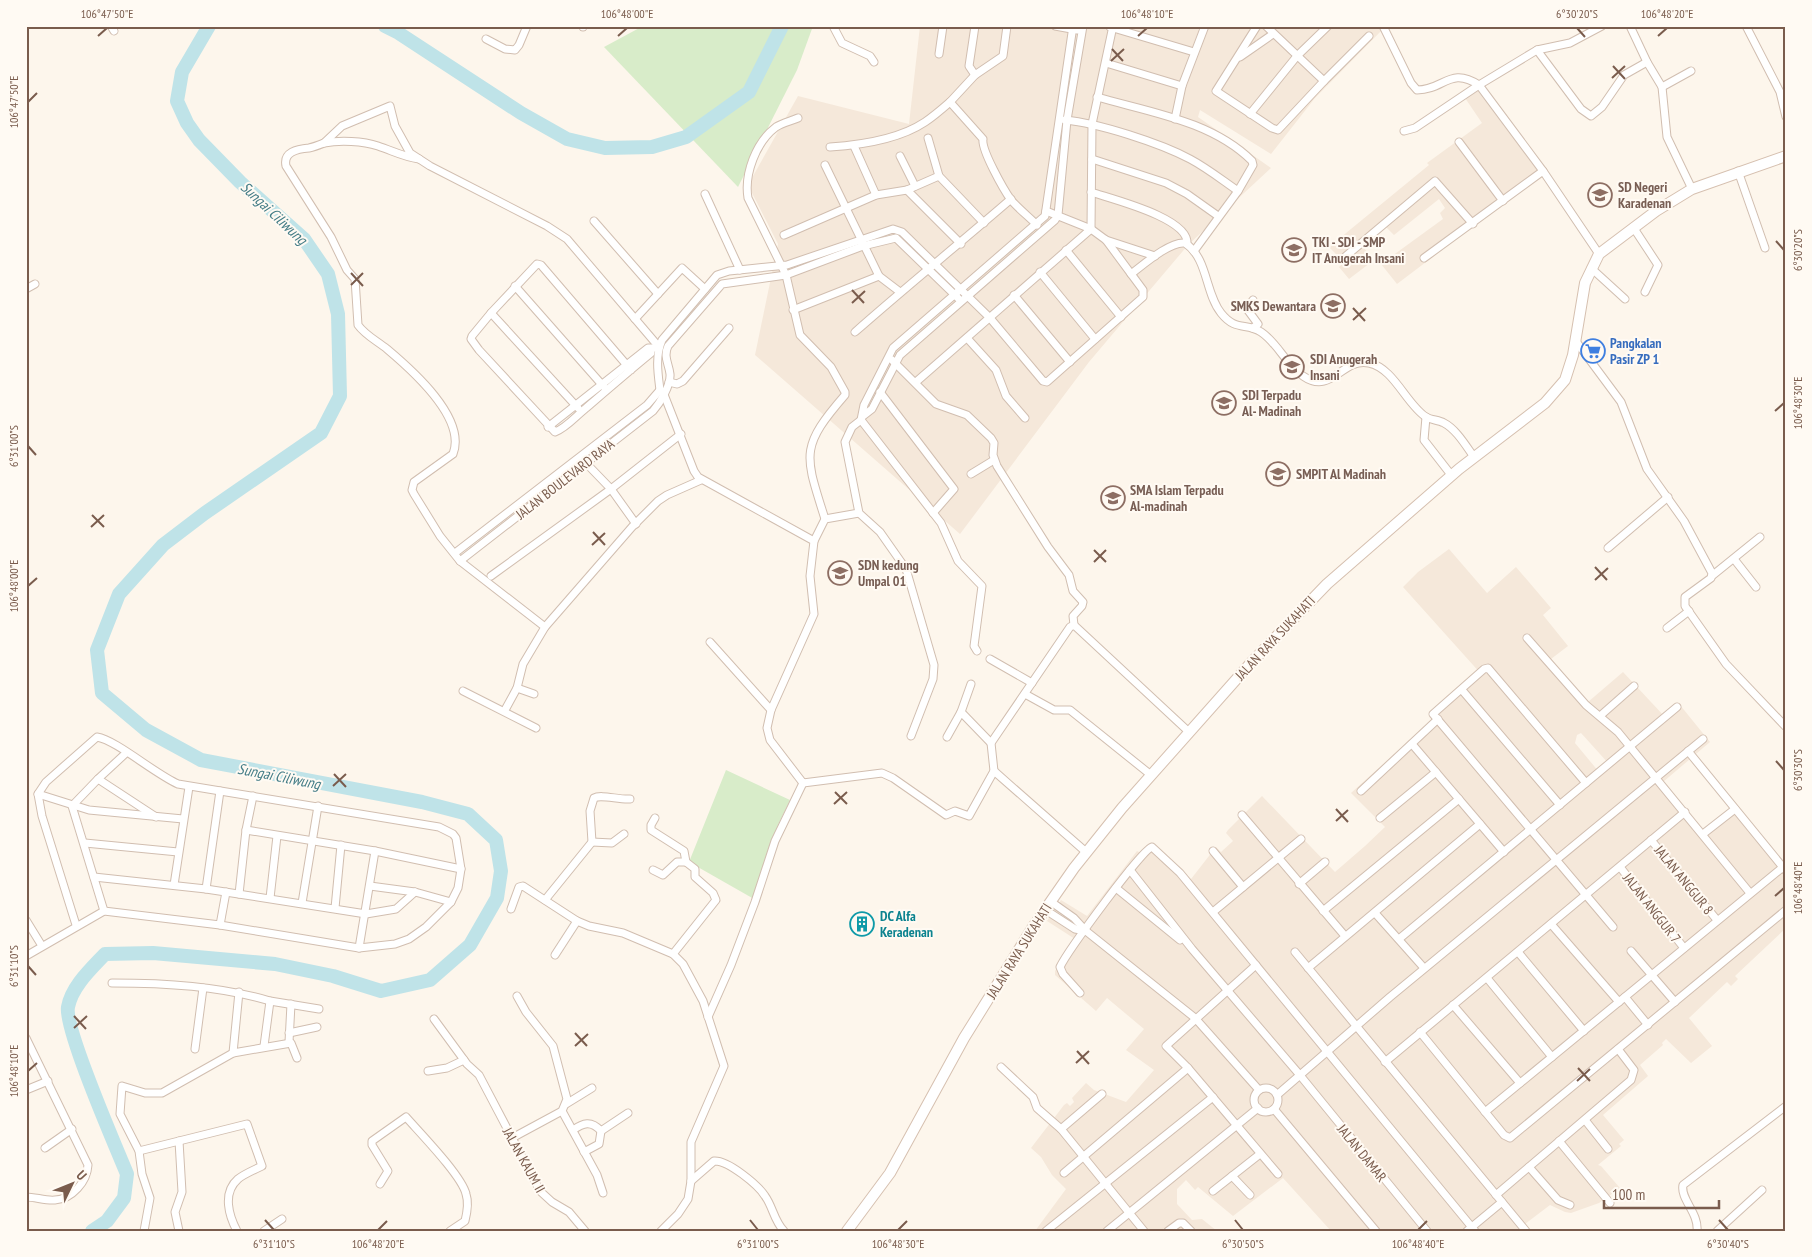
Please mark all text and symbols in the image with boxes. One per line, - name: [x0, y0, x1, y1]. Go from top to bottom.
- text: 106°47'50"E: [81, 6, 133, 21]
- text: 106°48'00"E: [601, 6, 653, 21]
- text: 106°48'10"E: [1121, 6, 1173, 21]
- text: 6°30'20"S: [1556, 6, 1598, 21]
- text: 106°48'20"E: [1641, 6, 1693, 21]
- text: 106°47'50"E: [6, 76, 21, 128]
- water label: Sungai Ciliwung: [237, 177, 312, 250]
- place label: SD Negeri Karadenan: [1618, 178, 1671, 212]
- school or university icon: SD Negeri Karadenan: [1587, 182, 1613, 208]
- text: 6°30'20"S: [1790, 229, 1805, 271]
- place label: TKI - SDI - SMP IT Anugerah Insani: [1312, 233, 1404, 267]
- school or university icon: TKI - SDI - SMP IT Anugerah Insani: [1281, 237, 1307, 263]
- school or university icon: SMKS Dewantara: [1320, 293, 1346, 319]
- place label: SMKS Dewantara: [1231, 297, 1316, 315]
- place label: Pangkalan Pasir ZP 1: [1610, 334, 1662, 368]
- supermarket icon: Pangkalan Pasir ZP 1: [1580, 338, 1606, 364]
- place label: SDI Anugerah Insani: [1310, 350, 1377, 384]
- school or university icon: SDI Anugerah Insani: [1279, 354, 1305, 380]
- text: 106°48'30"E: [1790, 377, 1805, 429]
- place label: SDI Terpadu Al- Madinah: [1241, 386, 1301, 420]
- school or university icon: SDI Terpadu Al- Madinah: [1211, 390, 1237, 416]
- text: 6°31'00"S: [6, 425, 21, 467]
- street label: JALAN BOULEVARD RAYA: [511, 435, 618, 524]
- school or university icon: SMPIT Al Madinah: [1265, 461, 1291, 487]
- place label: SMPIT Al Madinah: [1296, 465, 1386, 483]
- place label: SMA Islam Terpadu Al-madinah: [1129, 481, 1224, 515]
- school or university icon: SMA Islam Terpadu Al-madinah: [1100, 485, 1126, 511]
- place label: SDN kedung Umpal 01: [858, 556, 919, 590]
- text: 106°48'00"E: [6, 560, 21, 612]
- school or university icon: SDN kedung Umpal 01: [827, 560, 853, 586]
- street label: JALAN RAYA SUKAHATI: [1230, 592, 1319, 685]
- text: 6°30'30"S: [1790, 749, 1805, 791]
- water label: Sungai Ciliwung: [236, 759, 323, 794]
- street label: JALAN ANGGUR 8: [1650, 841, 1717, 918]
- text: 106°48'40"E: [1790, 862, 1805, 914]
- street label: JALAN ANGGUR 7: [1618, 869, 1685, 947]
- street label: JALAN RAYA SUKAHATI: [982, 900, 1056, 1003]
- place label: DC Alfa Keradenan: [880, 907, 933, 941]
- building icon: DC Alfa Keradenan: [849, 911, 875, 937]
- text: 6°31'10"S: [6, 945, 21, 987]
- text: 106°48'10"E: [6, 1045, 21, 1097]
- street label: JALAN DAMAR: [1333, 1120, 1391, 1186]
- street label: JALAN KAUM II: [498, 1123, 549, 1196]
- north arrow: [48, 1160, 98, 1210]
- text: U: [72, 1166, 91, 1184]
- scale bar: [1604, 1177, 1720, 1209]
- text: 100 m: [1612, 1185, 1645, 1204]
- text: 6°31'10"S: [253, 1236, 295, 1251]
- text: 106°48'20"E: [352, 1236, 404, 1251]
- text: 6°31'00"S: [737, 1236, 779, 1251]
- text: 106°48'30"E: [872, 1236, 924, 1251]
- text: 6°30'50"S: [1222, 1236, 1264, 1251]
- text: 106°48'40"E: [1392, 1236, 1444, 1251]
- text: 6°30'40"S: [1707, 1236, 1749, 1251]

